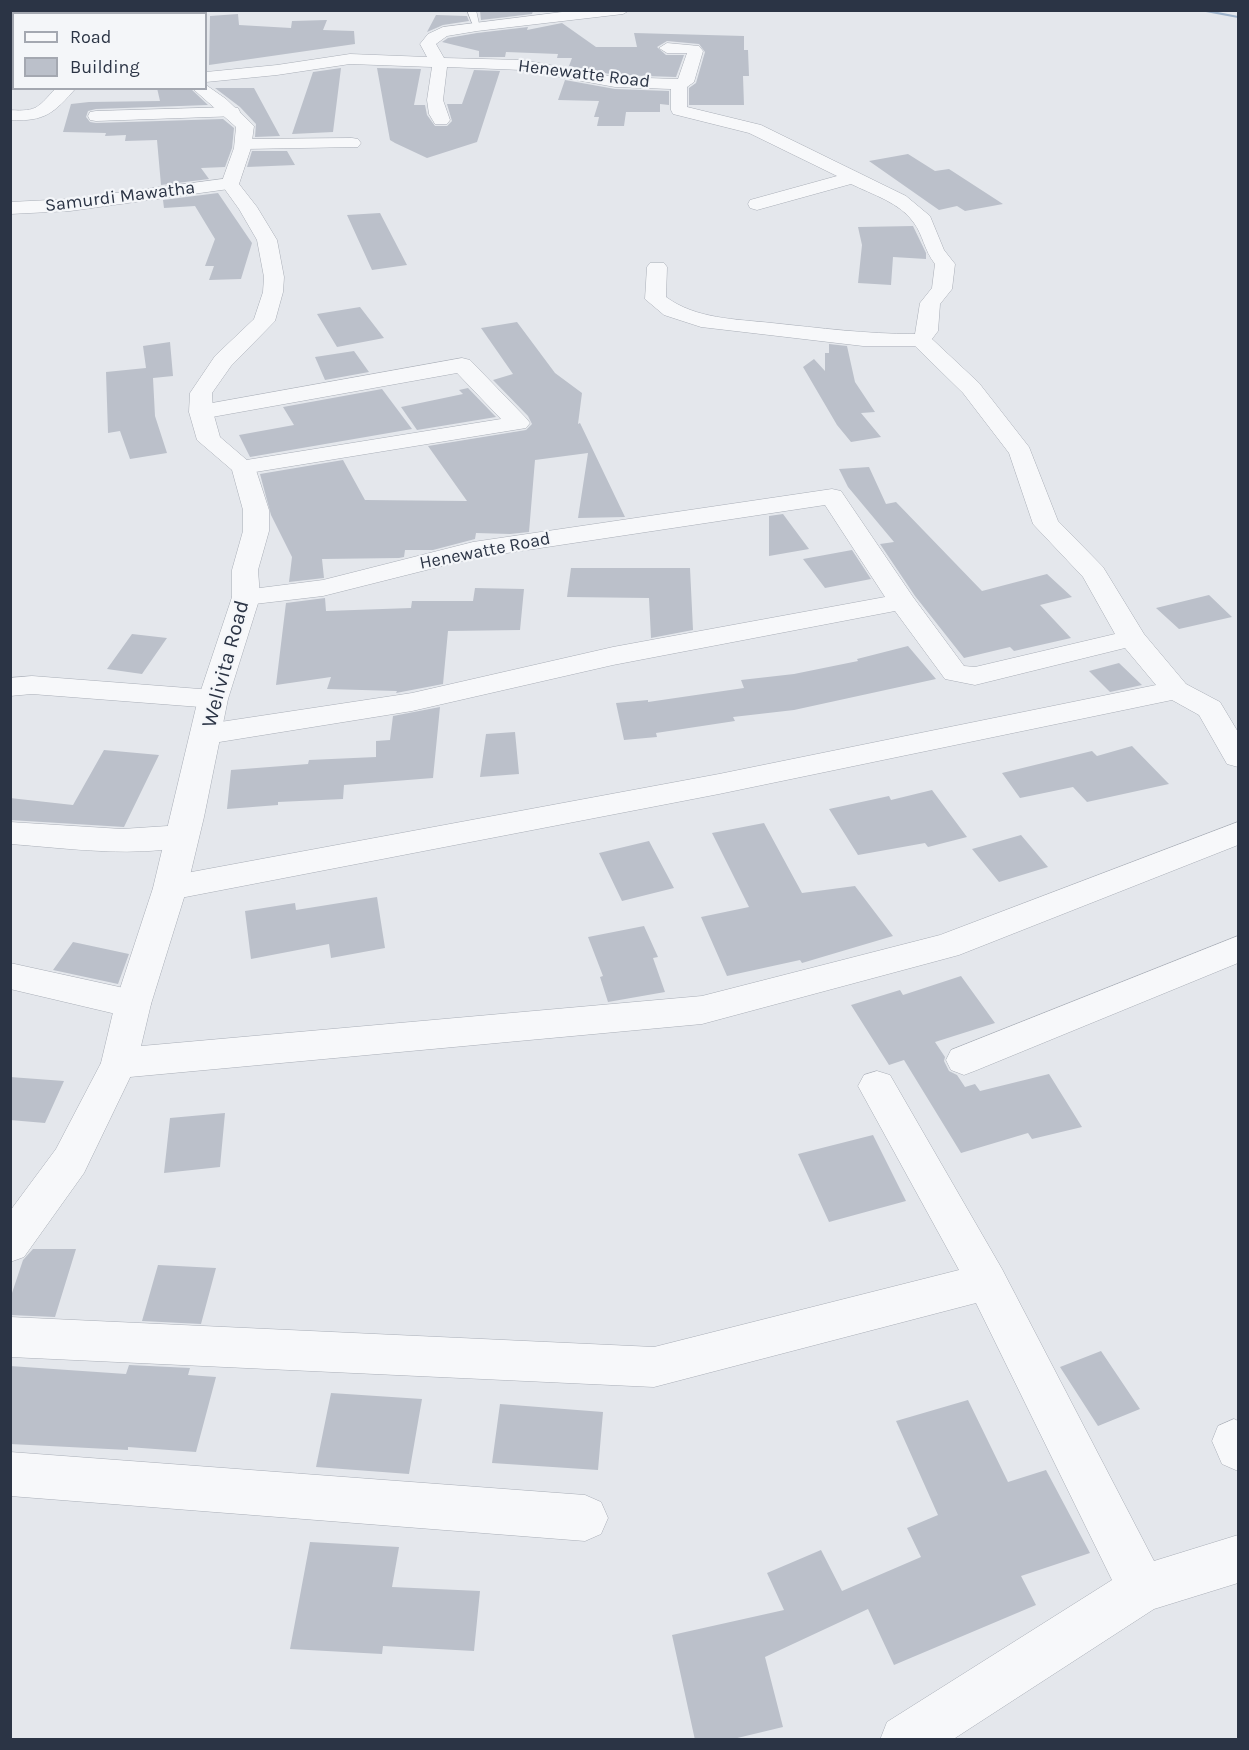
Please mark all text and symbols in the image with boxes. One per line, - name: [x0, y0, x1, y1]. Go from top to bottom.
- legend: [12, 12, 207, 90]
- text: Road: [70, 26, 111, 48]
- street label: Henewatte Road: [517, 55, 651, 93]
- text: Building: [70, 56, 140, 78]
- street label: Samurdi Mawatha: [44, 177, 196, 217]
- street label: Henewatte Road: [418, 528, 552, 574]
- street label: Welivita Road: [197, 598, 255, 730]

